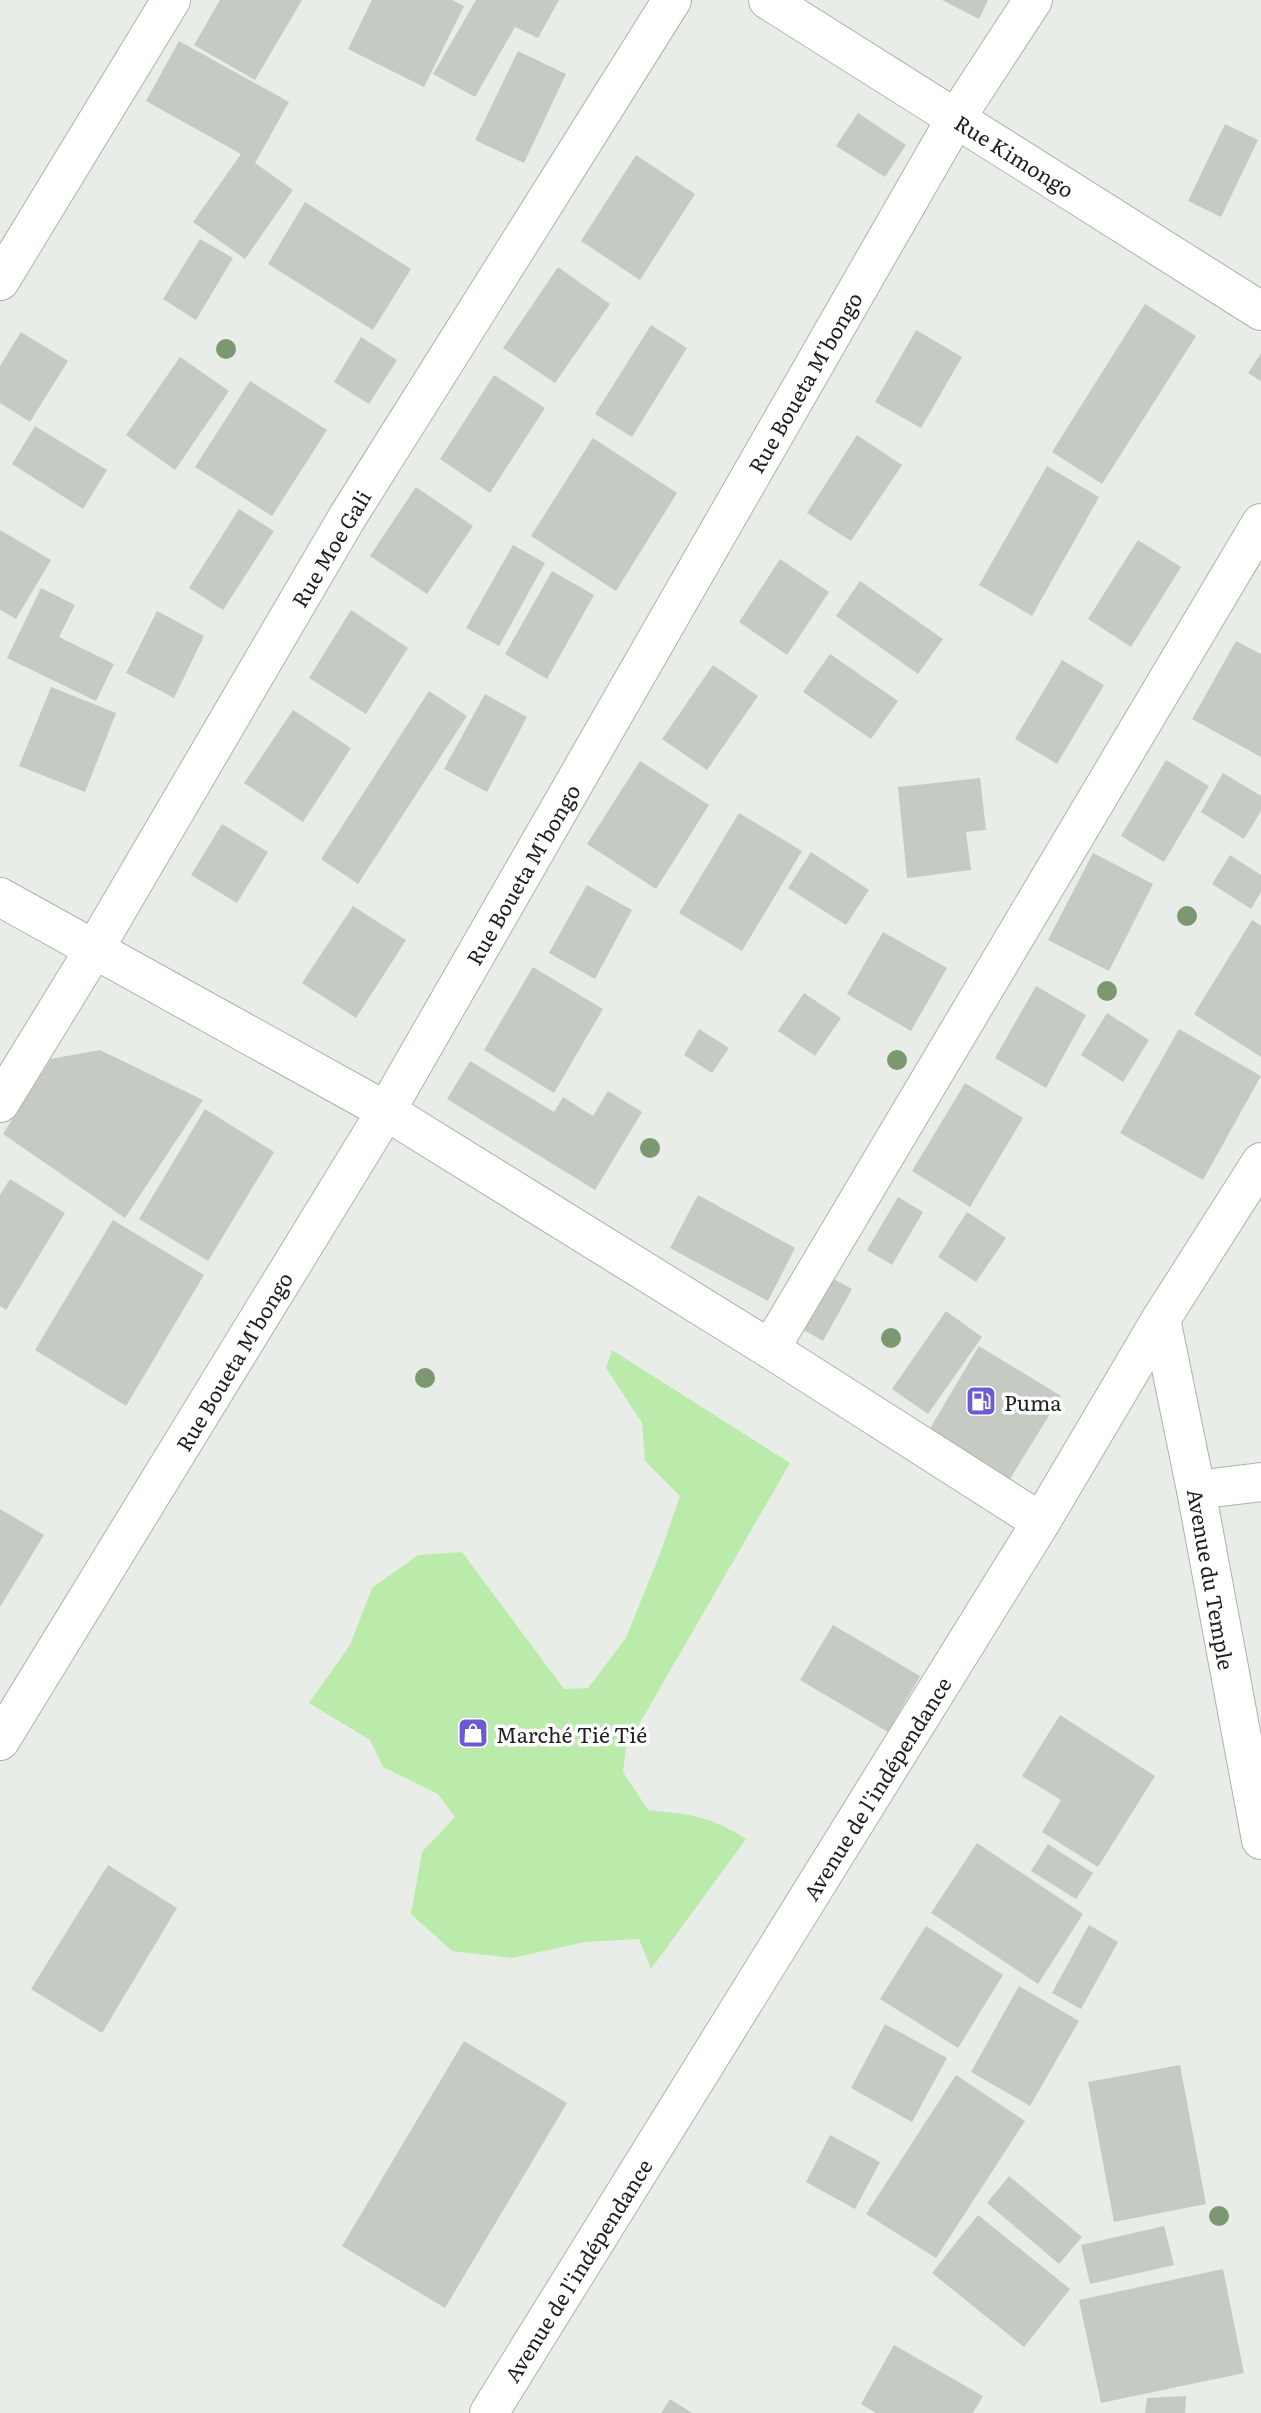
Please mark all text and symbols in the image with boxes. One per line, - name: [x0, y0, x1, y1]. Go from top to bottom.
- street label: Rue Kimongo: [949, 106, 1081, 204]
- street label: Rue Boueta M'bongo: [739, 286, 869, 478]
- street label: Rue Moe Gali: [283, 483, 377, 612]
- street label: Rue Boueta M'bongo: [457, 778, 587, 970]
- street label: Rue Boueta M'bongo: [167, 1265, 299, 1457]
- fuel station icon: Puma: [964, 1384, 998, 1418]
- place label: Puma: [1004, 1386, 1062, 1417]
- street label: Avenue du Temple: [1181, 1486, 1243, 1672]
- street label: Avenue de l'indépendance: [794, 1670, 958, 1906]
- shop icon: Marché Tié Tié: [456, 1716, 490, 1750]
- place label: Marché Tié Tié: [496, 1718, 647, 1749]
- street label: Avenue de l'indépendance: [495, 2152, 659, 2388]

